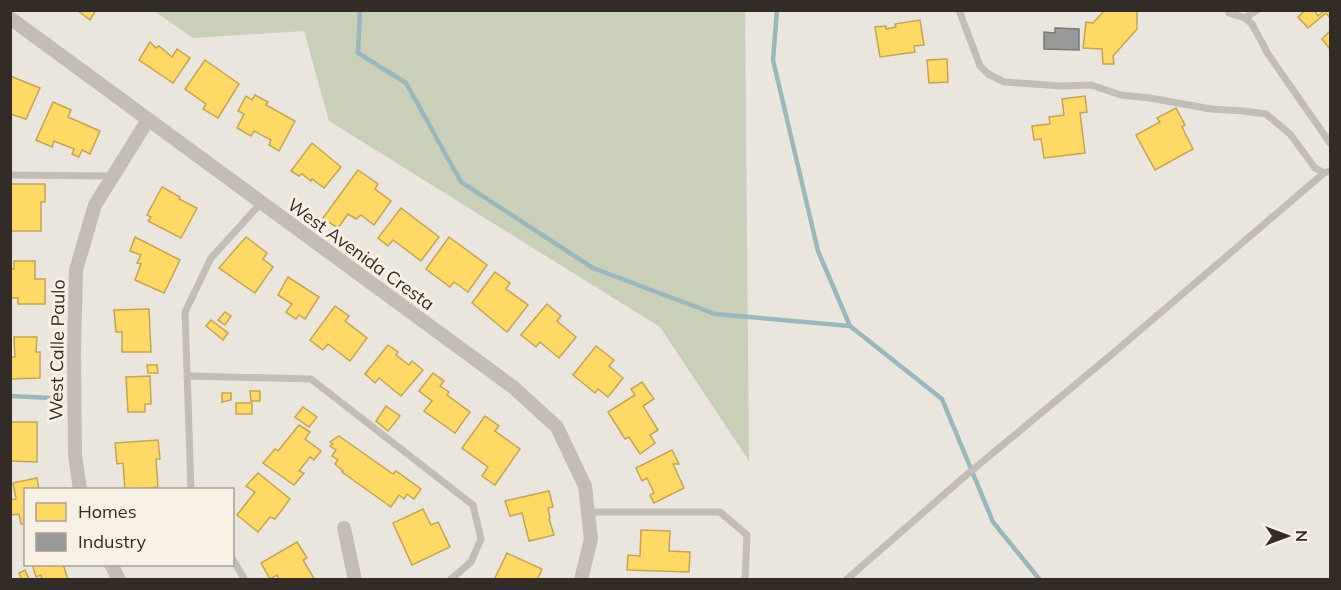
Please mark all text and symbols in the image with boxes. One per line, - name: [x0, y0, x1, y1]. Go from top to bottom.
- street label: West Avenida Cresta: [283, 193, 439, 315]
- street label: West Calle Paulo: [44, 279, 70, 421]
- legend: [24, 488, 234, 566]
- text: Homes: [78, 500, 137, 523]
- north arrow: [1257, 506, 1317, 566]
- text: Industry: [78, 530, 147, 553]
- text: N: [1292, 530, 1312, 542]

